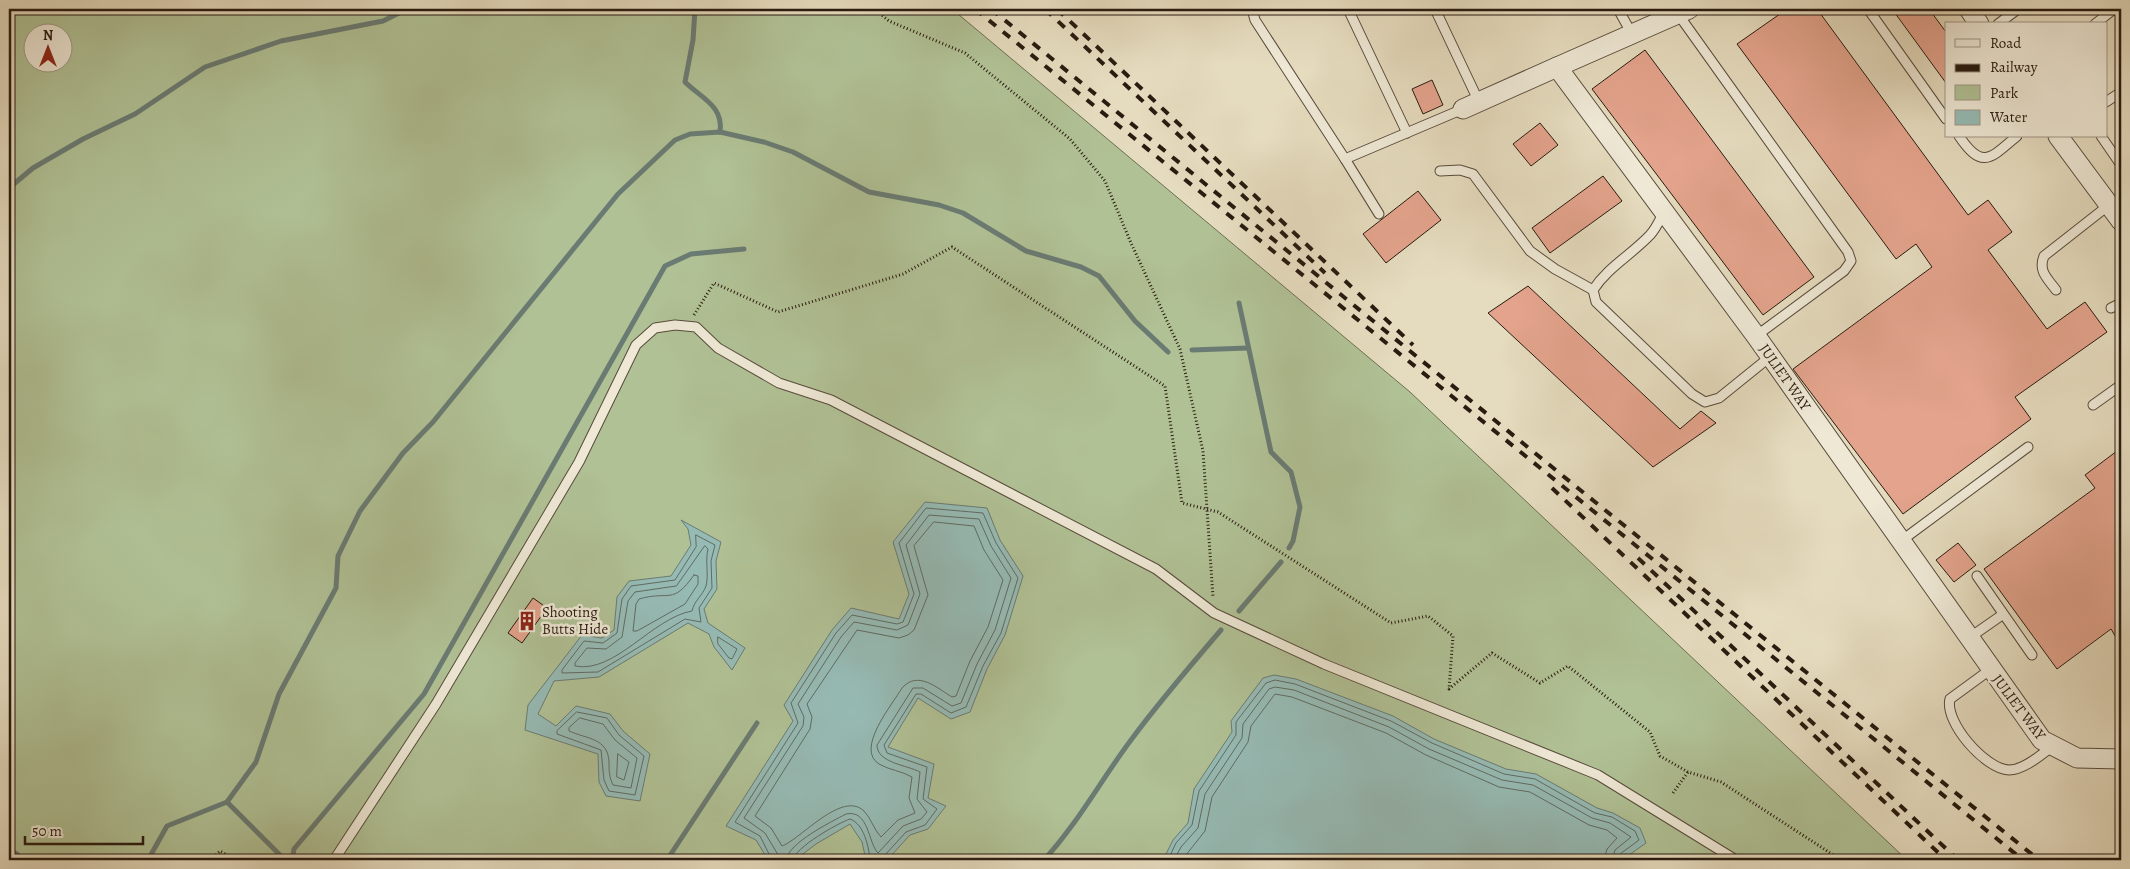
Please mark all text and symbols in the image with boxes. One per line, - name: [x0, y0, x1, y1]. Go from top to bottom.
- north arrow: [22, 22, 72, 72]
- legend: [1945, 22, 2108, 138]
- text: N: [43, 26, 53, 45]
- text: Road: [1990, 33, 2022, 53]
- text: Railway: [1990, 57, 2038, 77]
- text: Park: [1990, 83, 2019, 103]
- text: Water: [1989, 107, 2027, 127]
- street label: JULIET WAY: [1755, 340, 1816, 415]
- place label: Shooting Butts Hide: [542, 602, 608, 639]
- building icon: Shooting Butts Hide: [516, 610, 538, 632]
- street label: JULIET WAY: [1988, 670, 2051, 745]
- scale bar: [25, 814, 142, 846]
- text: 50 m: [32, 821, 62, 841]

